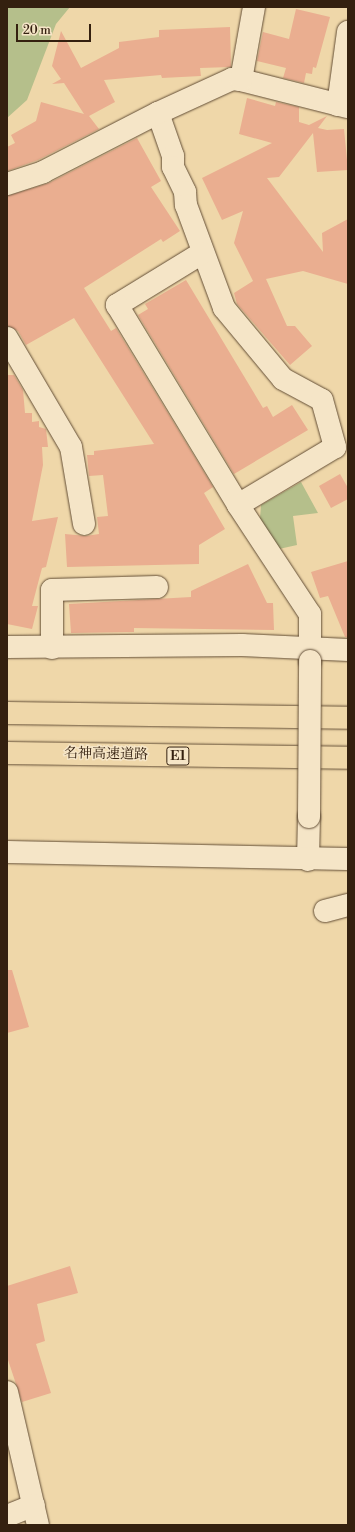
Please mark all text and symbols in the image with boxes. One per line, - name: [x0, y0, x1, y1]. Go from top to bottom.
- scale bar: [18, 16, 93, 42]
- text: 20 m: [23, 23, 51, 38]
- street label: 名神高速道路: [64, 745, 148, 763]
- road number: E1: [166, 745, 190, 767]

